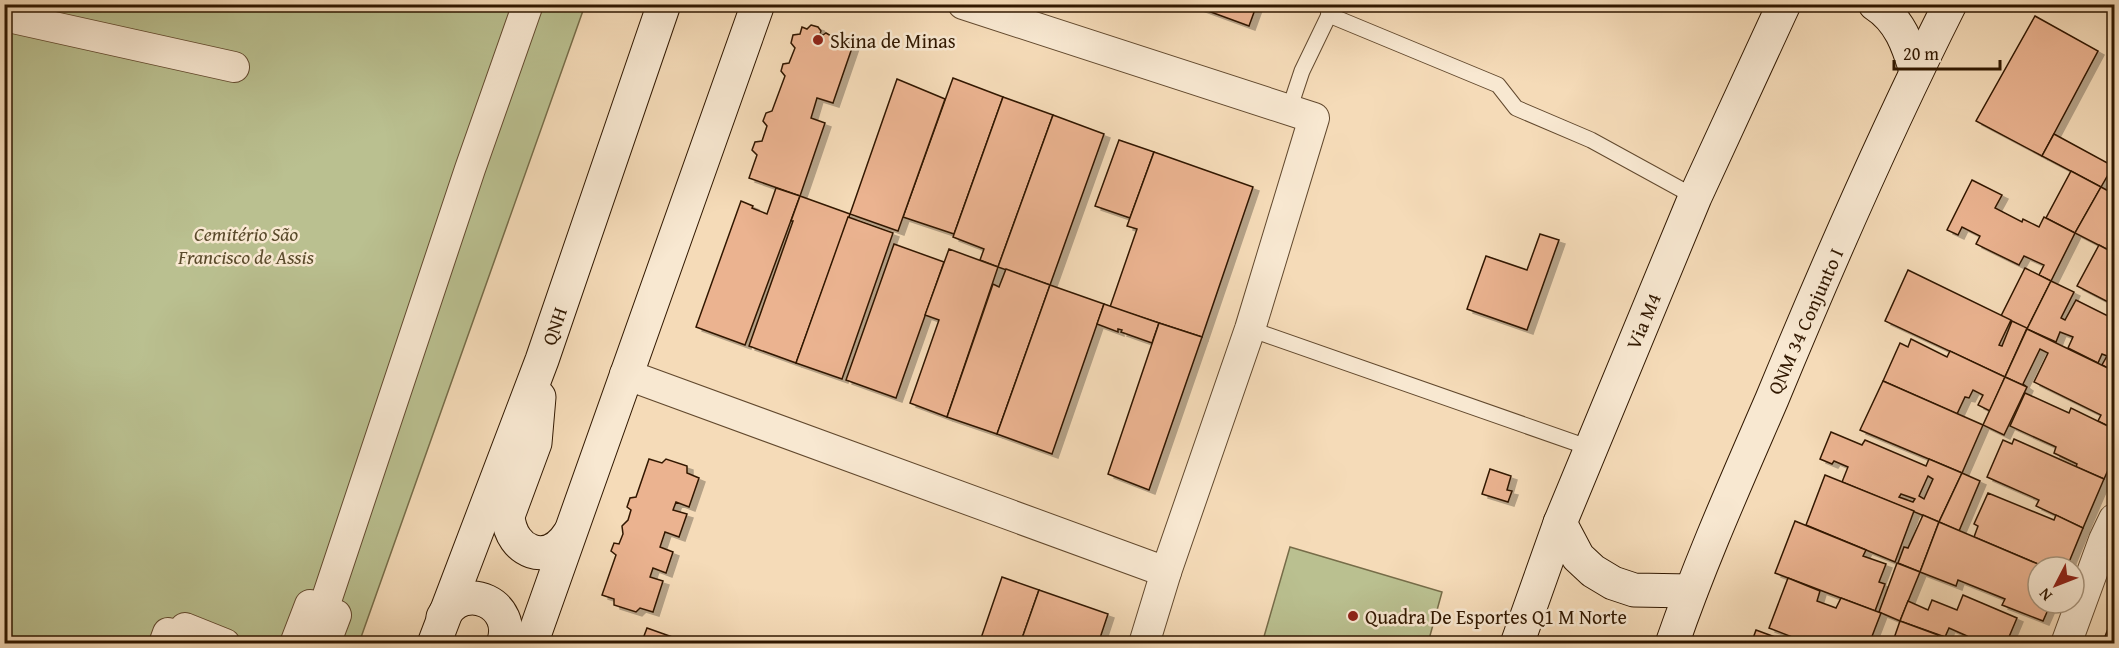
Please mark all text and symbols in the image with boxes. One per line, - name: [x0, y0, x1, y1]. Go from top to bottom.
- place label: Skina de Minas: [830, 26, 956, 55]
- marker: Skina de Minas: [811, 33, 825, 47]
- scale bar: [1894, 33, 2000, 71]
- text: 20 m: [1903, 40, 1939, 67]
- park label: Cemitério São Francisco de Assis: [177, 219, 315, 271]
- street label: QNM 34 Conjunto I: [1760, 243, 1850, 399]
- street label: Via M4: [1618, 288, 1668, 354]
- street label: QNH: [534, 303, 574, 349]
- north arrow: [2026, 555, 2086, 615]
- text: N: [2032, 583, 2057, 607]
- place label: Quadra De Esportes Q1 M Norte: [1365, 602, 1627, 631]
- marker: Quadra De Esportes Q1 M Norte: [1346, 609, 1360, 623]

